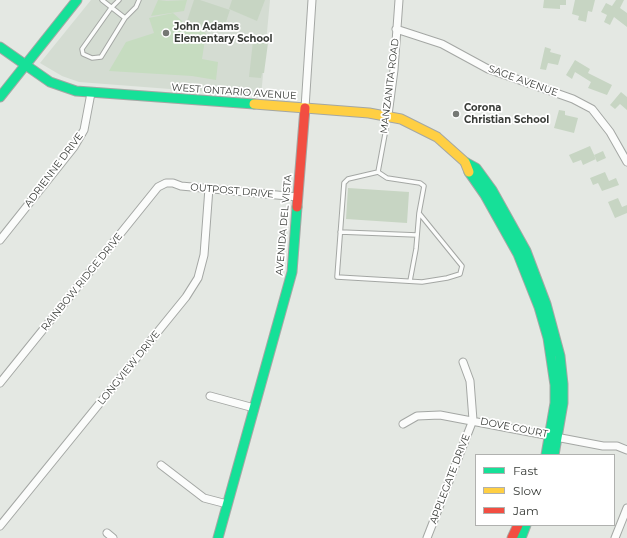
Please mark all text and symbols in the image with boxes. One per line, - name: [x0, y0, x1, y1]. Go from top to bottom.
- place label: John Adams Elementary School: [174, 21, 273, 44]
- marker: John Adams Elementary School: [161, 28, 171, 38]
- street label: MANZANITA ROAD: [378, 38, 402, 134]
- street label: SAGE AVENUE: [486, 63, 560, 99]
- street label: WEST ONTARIO AVENUE: [171, 82, 297, 102]
- place label: Corona Christian School: [464, 102, 549, 126]
- marker: Corona Christian School: [451, 109, 461, 119]
- street label: ADRIENNE DRIVE: [22, 131, 86, 209]
- street label: AVENIDA DEL VISTA: [274, 174, 294, 276]
- street label: OUTPOST DRIVE: [190, 181, 274, 201]
- street label: RAINBOW RIDGE DRIVE: [39, 231, 125, 333]
- street label: LONGVIEW DRIVE: [95, 328, 163, 408]
- street label: DOVE COURT: [479, 416, 549, 440]
- street label: APPLEGATE DRIVE: [427, 432, 473, 526]
- legend: [475, 454, 615, 526]
- text: Fast: [513, 463, 538, 478]
- text: Slow: [513, 483, 542, 498]
- text: Jam: [513, 503, 539, 518]

